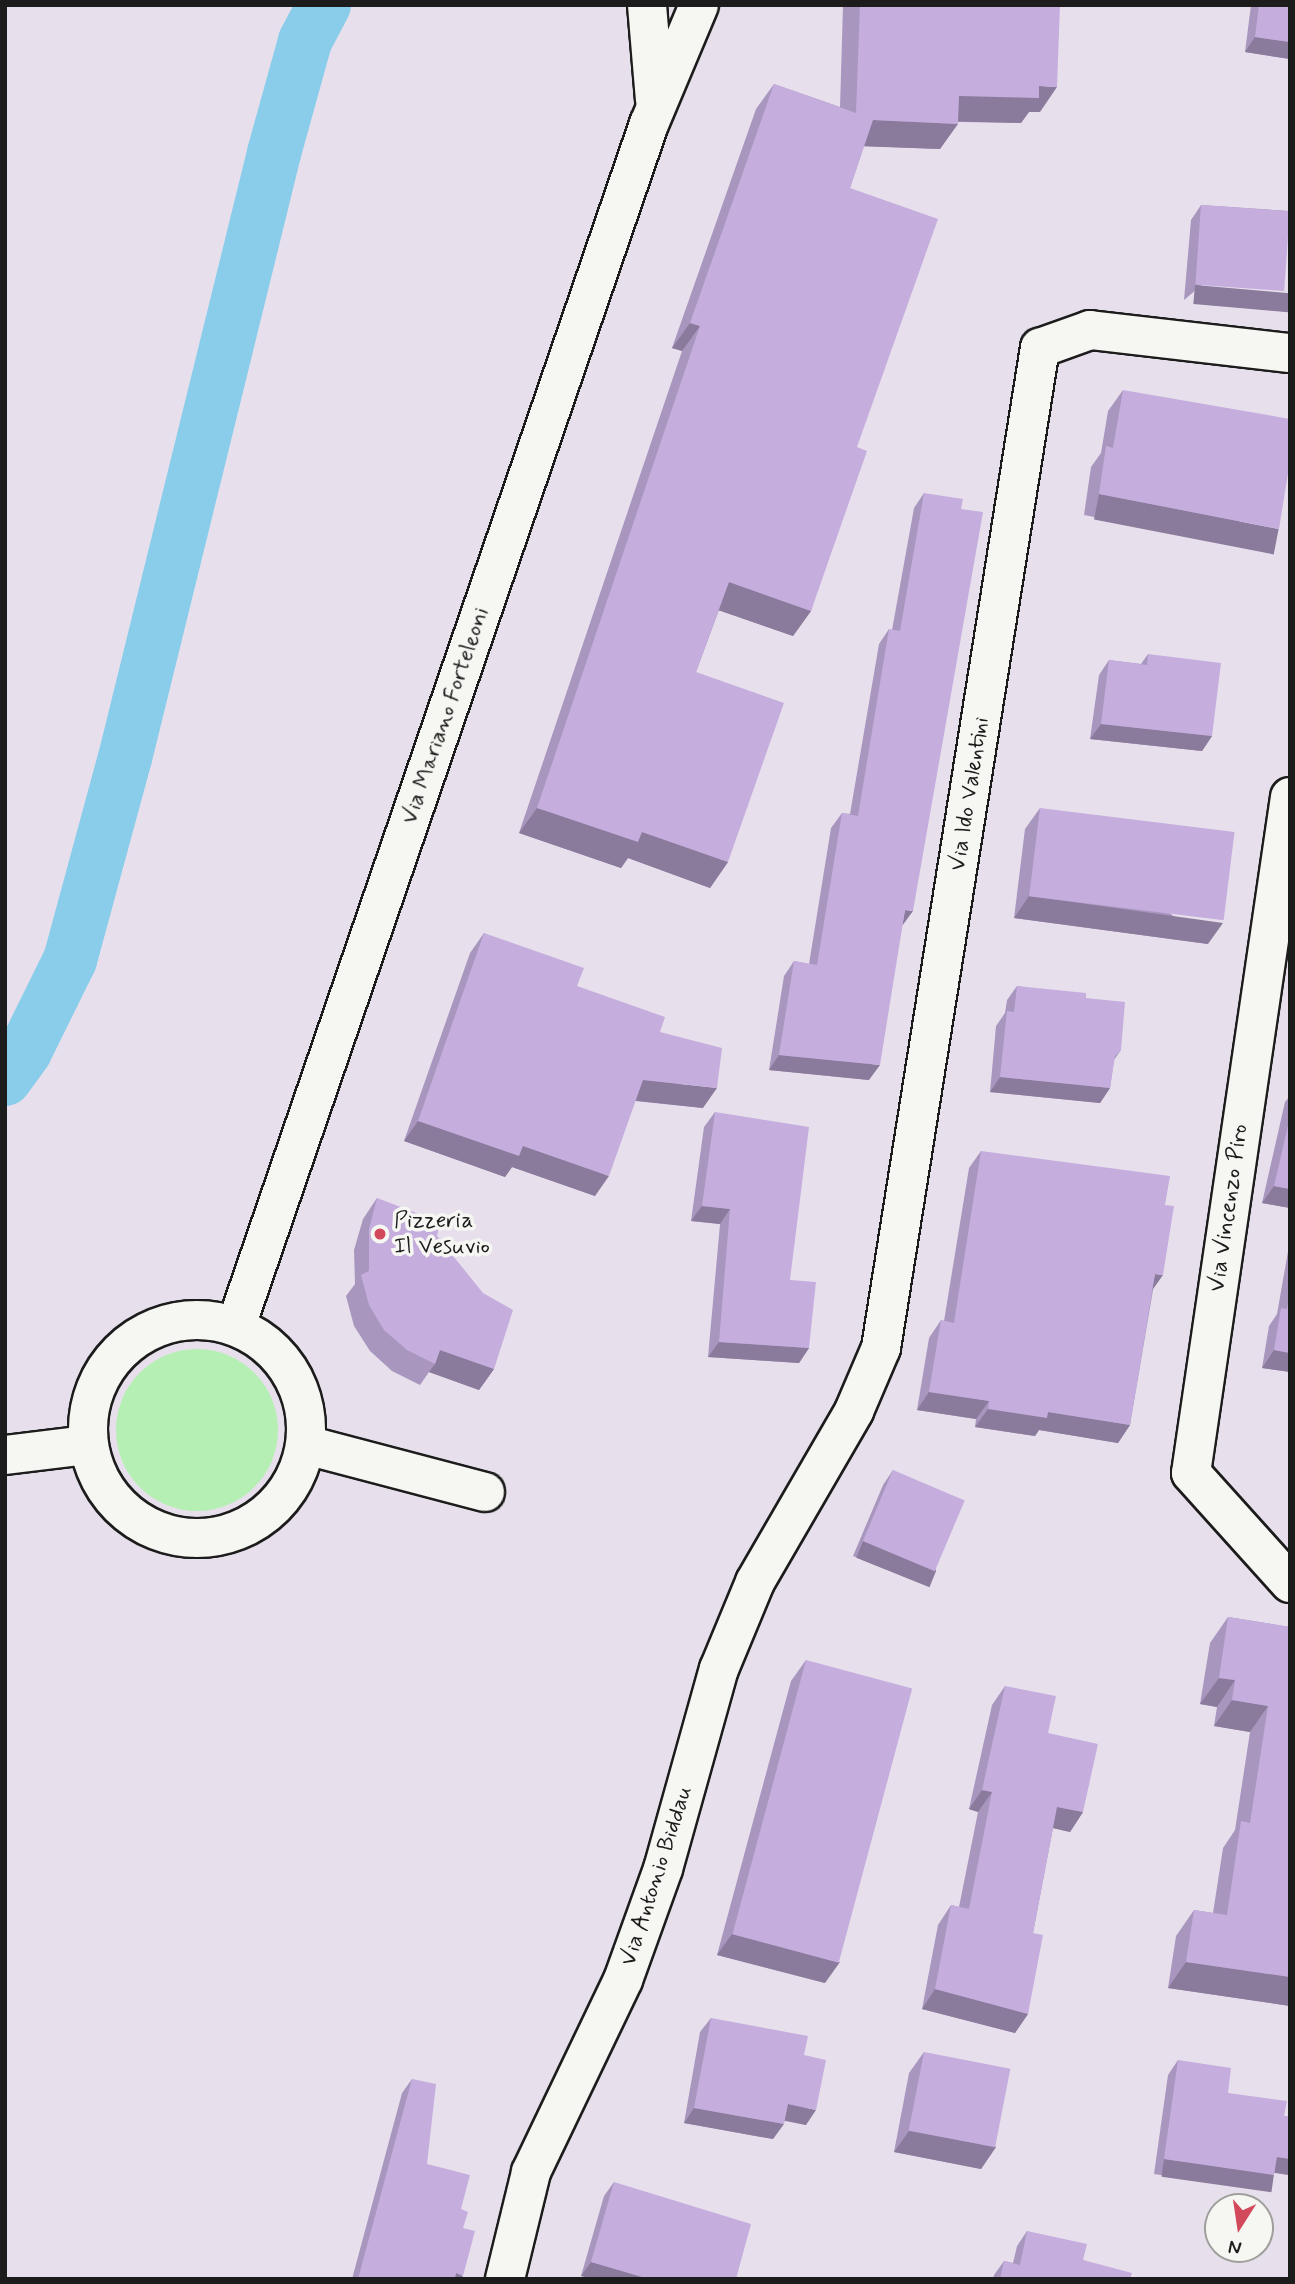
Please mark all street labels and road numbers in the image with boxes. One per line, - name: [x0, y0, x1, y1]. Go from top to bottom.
- street label: Via Mariano Forteleoni: [396, 603, 496, 829]
- street label: Via Ido Valentini: [943, 709, 997, 879]
- street label: Via Vincenzo Piro: [1204, 1124, 1254, 1292]
- street label: Via Antonio Biddau: [615, 1783, 699, 1969]

